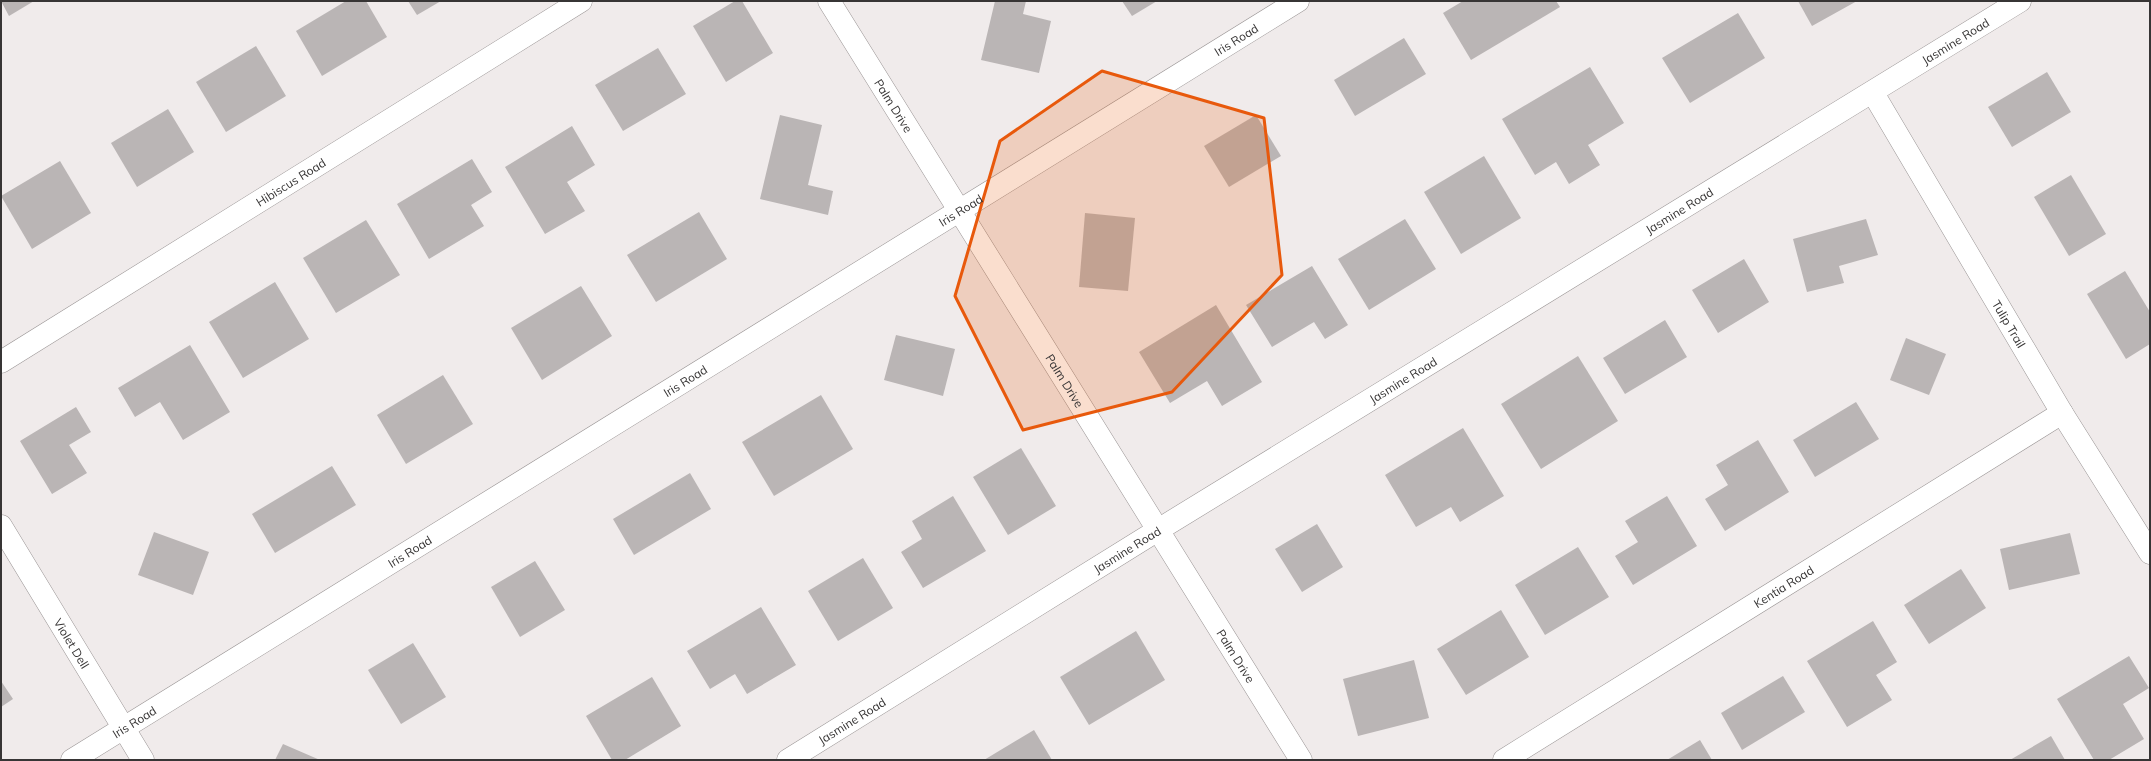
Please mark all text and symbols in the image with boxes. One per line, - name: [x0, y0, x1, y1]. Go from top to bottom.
- street label: Jasmine Road: [1919, 14, 1992, 67]
- street label: Iris Road: [1211, 20, 1261, 59]
- street label: Palm Drive: [872, 76, 916, 135]
- street label: Hibiscus Road: [253, 154, 328, 209]
- street label: Jasmine Road: [1642, 184, 1716, 237]
- street label: Iris Road: [936, 191, 985, 229]
- street label: Tulip Trail: [1989, 297, 2029, 350]
- street label: Palm Drive: [1043, 351, 1087, 410]
- street label: Jasmine Road: [1366, 353, 1439, 406]
- street label: Iris Road: [660, 361, 710, 400]
- street label: Jasmine Road: [1090, 523, 1163, 576]
- street label: Iris Road: [385, 532, 434, 570]
- street label: Kentia Road: [1751, 562, 1816, 611]
- street label: Violet Dell: [51, 615, 93, 671]
- street label: Palm Drive: [1214, 626, 1258, 685]
- street label: Jasmine Road: [815, 694, 888, 747]
- street label: Iris Road: [109, 702, 159, 741]

